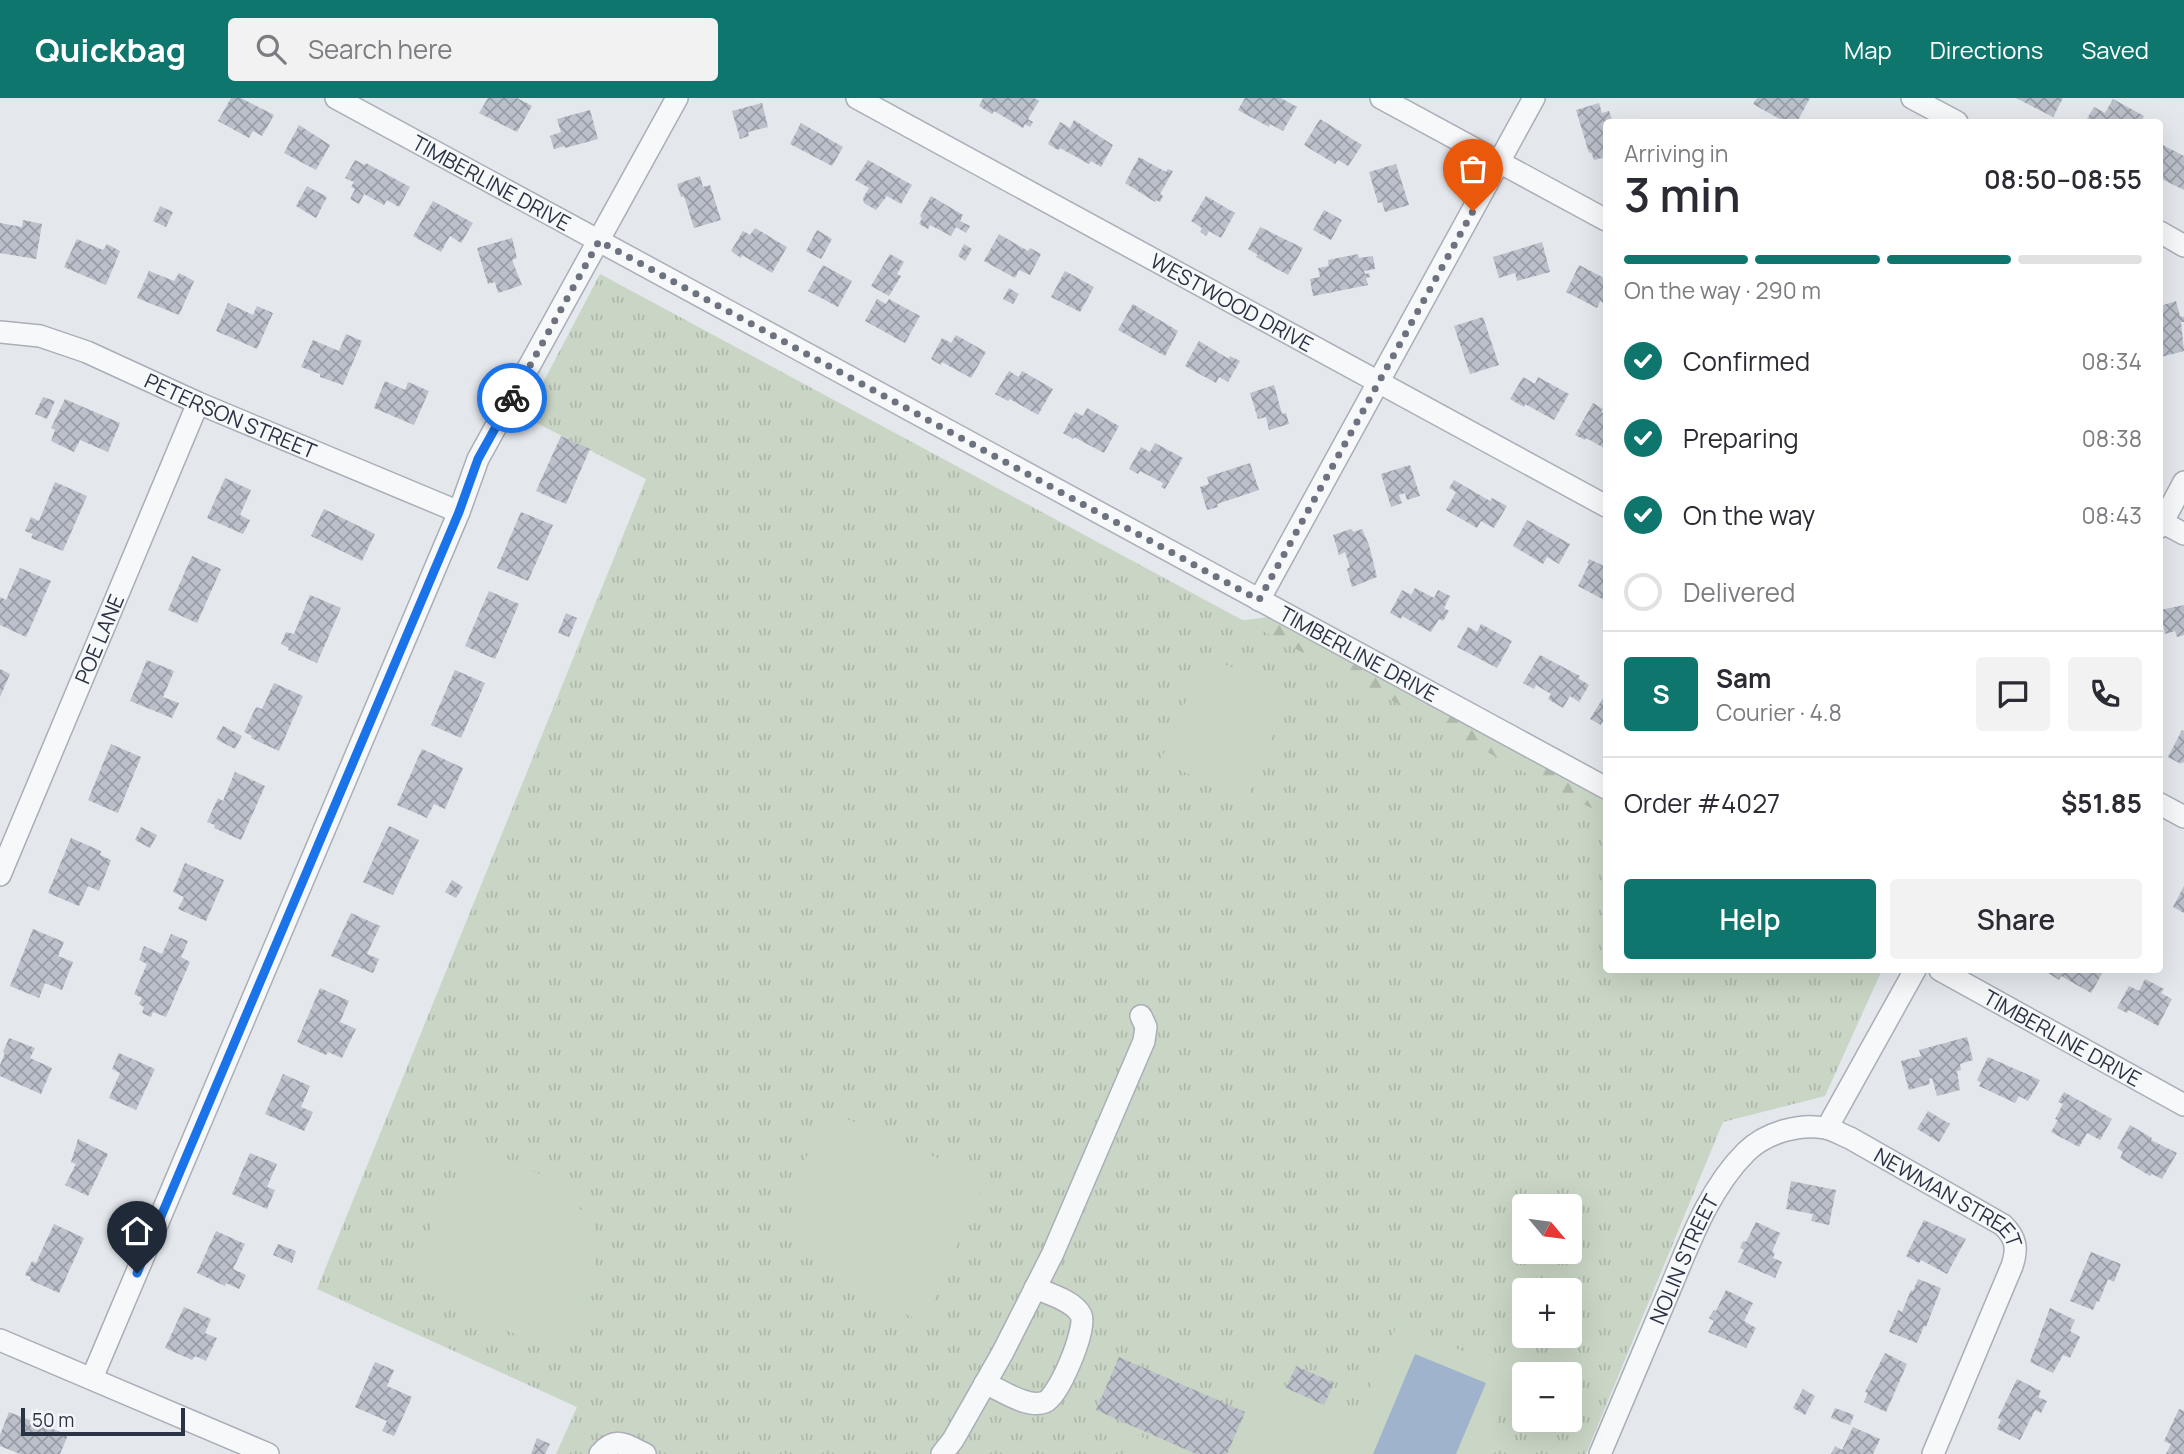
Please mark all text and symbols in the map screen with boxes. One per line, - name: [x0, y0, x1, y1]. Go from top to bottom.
- search box: [228, 18, 718, 81]
- text: Quickbag: [35, 27, 186, 72]
- icon: search: [252, 30, 290, 68]
- text: Search here: [308, 31, 453, 67]
- text: Map: [1844, 33, 1892, 66]
- text: Directions: [1930, 33, 2043, 66]
- text: Saved: [2081, 33, 2149, 66]
- street label: TIMBERLINE DRIVE: [407, 128, 576, 237]
- text: Arriving in: [1624, 137, 1729, 169]
- pin: [1443, 139, 1503, 211]
- icon: bag: [1454, 150, 1492, 188]
- text: 08:50–08:55: [1984, 161, 2142, 197]
- text: 3 min: [1624, 163, 1741, 226]
- street label: WESTWOOD DRIVE: [1146, 247, 1318, 358]
- text: On the way · 290 m: [1624, 274, 1821, 306]
- icon: check: [1624, 342, 1662, 380]
- text: Confirmed: [1683, 343, 1810, 379]
- text: 08:34: [2081, 345, 2142, 377]
- courier: [477, 363, 547, 433]
- street label: PETERSON STREET: [140, 366, 321, 465]
- icon: bike: [493, 379, 531, 417]
- icon: check: [1624, 419, 1662, 457]
- text: Preparing: [1683, 420, 1799, 456]
- text: 08:38: [2082, 422, 2142, 454]
- icon: check: [1624, 496, 1662, 534]
- text: On the way: [1683, 497, 1815, 533]
- text: 08:43: [2081, 499, 2142, 531]
- text: Delivered: [1683, 574, 1795, 610]
- street label: POE LANE: [68, 590, 130, 688]
- street label: TIMBERLINE DRIVE: [1275, 599, 1443, 708]
- button: chat: [1976, 657, 2050, 731]
- button: phone: [2068, 657, 2142, 731]
- text: Sam: [1716, 660, 1771, 696]
- text: S: [1652, 676, 1670, 712]
- text: Courier · 4.8: [1716, 696, 1842, 728]
- text: Order #4027: [1624, 785, 1780, 821]
- text: $51.85: [2061, 785, 2142, 821]
- button: Help: [1624, 879, 1876, 959]
- button: Share: [1890, 879, 2142, 959]
- street label: TIMBERLINE DRIVE: [1979, 983, 2146, 1093]
- street label: NEWMAN STREET: [1869, 1141, 2029, 1251]
- street label: NOLIN STREET: [1643, 1189, 1725, 1328]
- north arrow: [1512, 1194, 1582, 1264]
- map controls: [1512, 1194, 1582, 1432]
- pin: [107, 1201, 167, 1273]
- icon: home: [118, 1212, 156, 1250]
- button: +: [1512, 1278, 1582, 1348]
- button: −: [1512, 1362, 1582, 1432]
- scale bar: [21, 1405, 186, 1437]
- text: 50 m: [32, 1407, 74, 1433]

